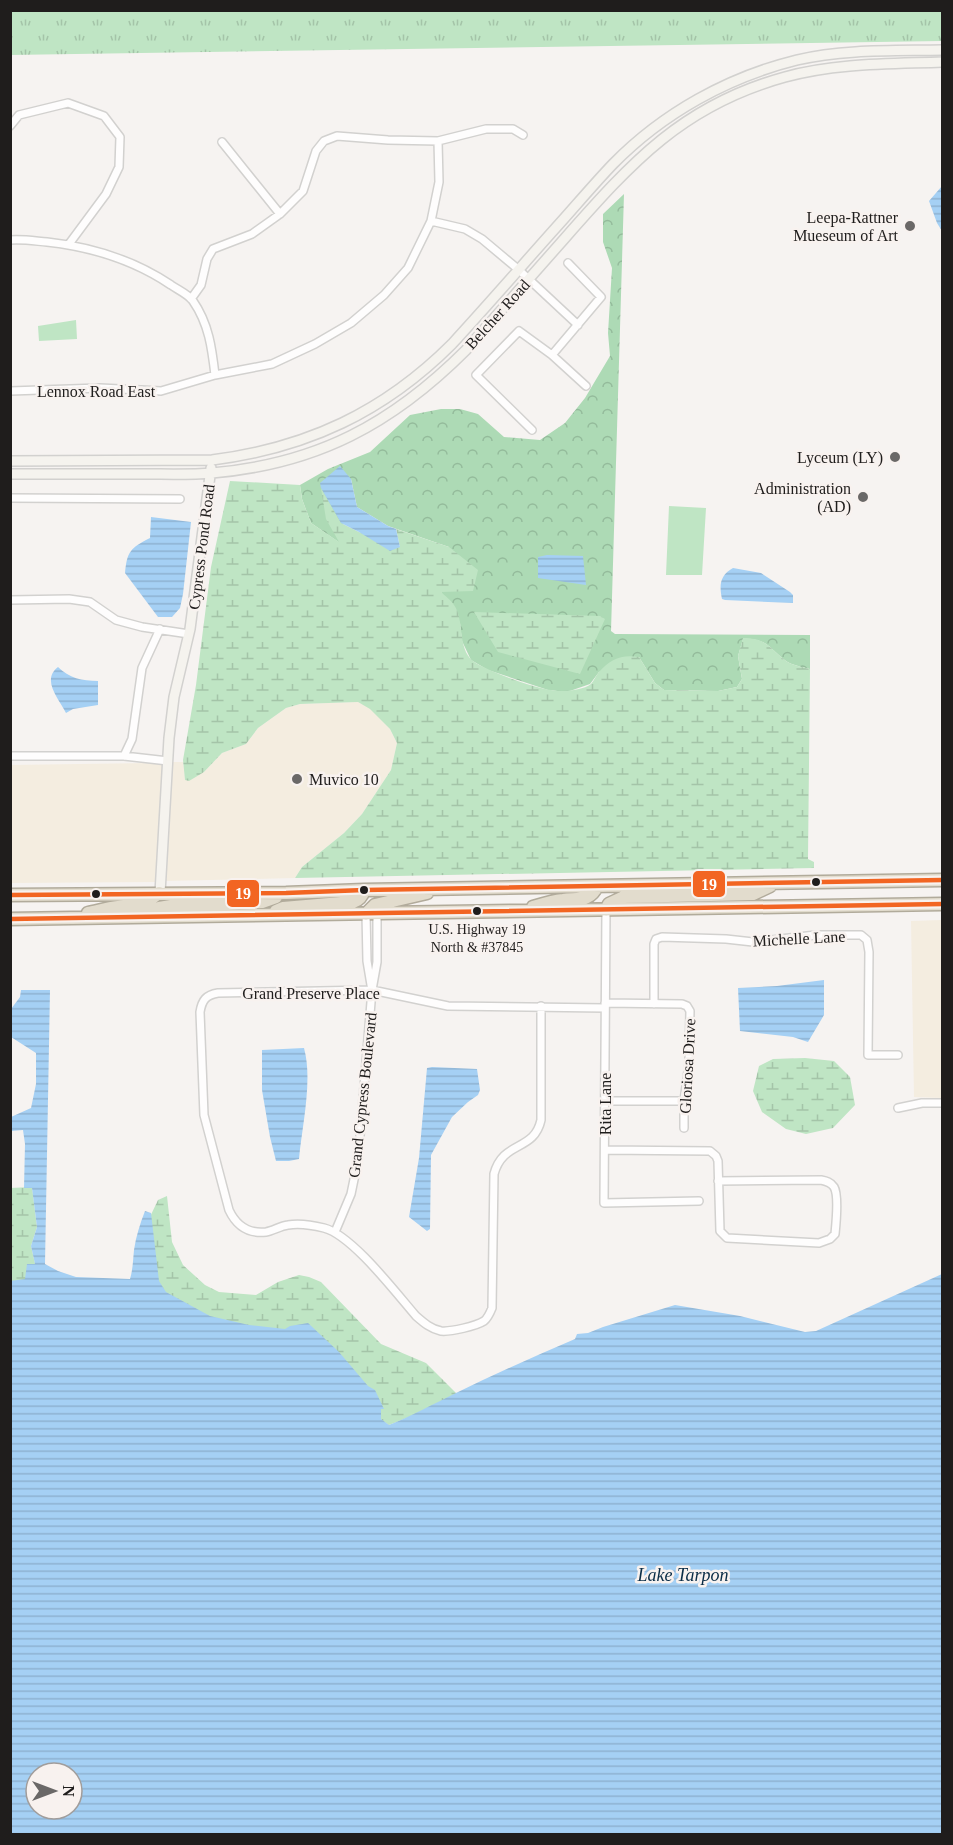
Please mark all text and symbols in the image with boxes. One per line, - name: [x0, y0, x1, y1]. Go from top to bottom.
- place label: Leepa-Rattner Mueseum of Art: [793, 209, 899, 244]
- marker: Leepa-Rattner Mueseum of Art: [903, 219, 917, 233]
- street label: Belcher Road: [462, 276, 533, 353]
- street label: Lennox Road East: [37, 383, 156, 400]
- place label: Lyceum (LY): [797, 449, 883, 467]
- marker: Lyceum (LY): [888, 450, 902, 464]
- place label: Administration (AD): [754, 480, 851, 516]
- street label: Cypress Pond Road: [185, 483, 219, 611]
- marker: Administration (AD): [856, 490, 870, 504]
- place label: Muvico 10: [309, 771, 379, 788]
- marker: Muvico 10: [290, 772, 304, 786]
- line badge: 19: [692, 870, 726, 898]
- text: 19: [701, 876, 717, 893]
- unlabelled marker: [810, 876, 822, 888]
- line badge: 19: [226, 879, 260, 908]
- unlabelled marker: [358, 884, 370, 896]
- text: 19: [235, 885, 251, 902]
- unlabelled marker: [90, 888, 102, 900]
- marker: U.S. Highway 19 North & #37845: [471, 905, 483, 917]
- place label: U.S. Highway 19 North & #37845: [428, 922, 526, 955]
- street label: Michelle Lane: [752, 928, 846, 949]
- street label: Grand Preserve Place: [242, 985, 380, 1002]
- street label: Grand Cypress Boulevard: [345, 1012, 381, 1179]
- street label: Gloriosa Drive: [677, 1018, 698, 1114]
- street label: Rita Lane: [597, 1073, 614, 1135]
- water label: Lake Tarpon: [637, 1565, 728, 1585]
- north arrow: [24, 1761, 84, 1821]
- text: N: [60, 1785, 77, 1797]

